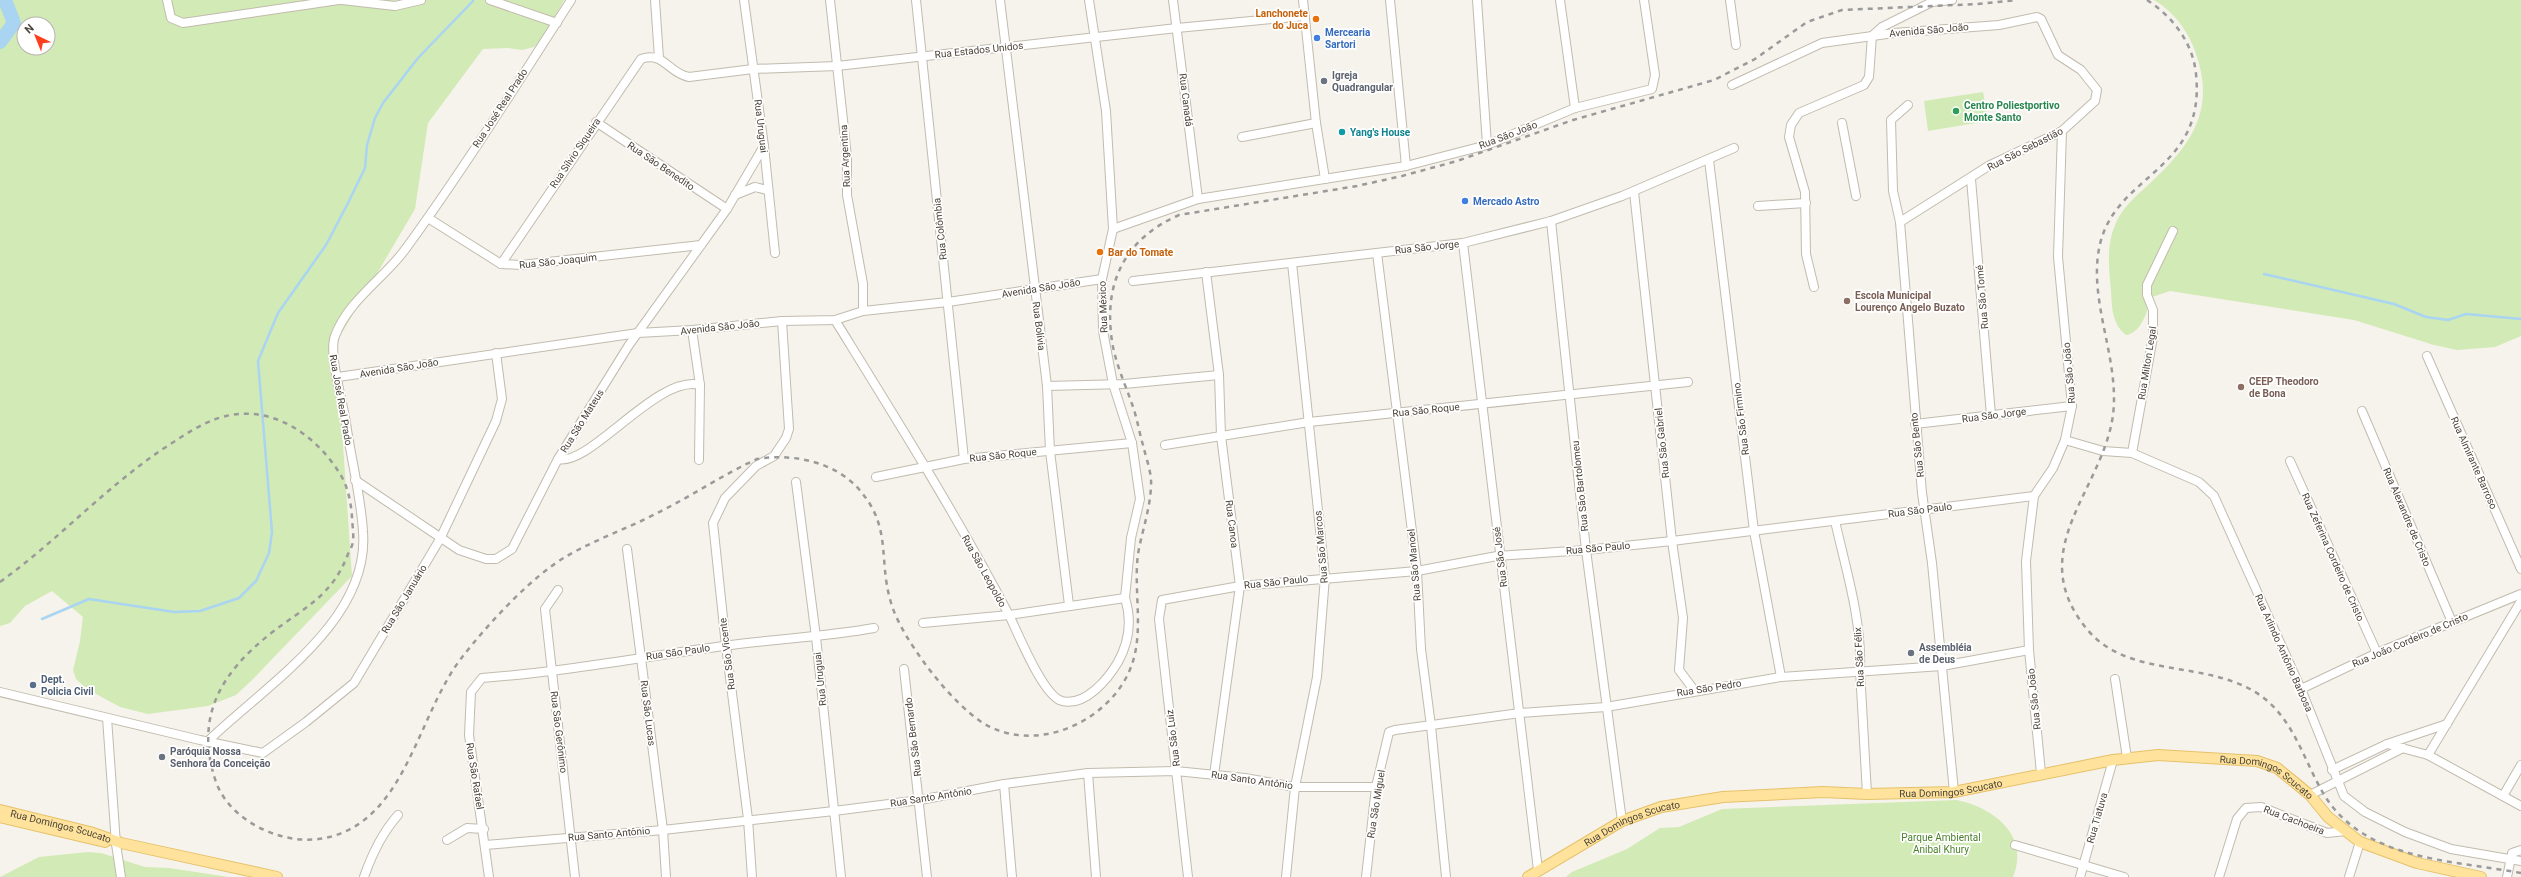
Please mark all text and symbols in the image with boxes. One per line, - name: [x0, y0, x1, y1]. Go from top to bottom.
- place label: Lanchonete do Juca: [1255, 8, 1309, 31]
- marker: Lanchonete do Juca: [1311, 14, 1321, 24]
- north arrow: [16, 16, 56, 56]
- text: N: [22, 21, 37, 36]
- street label: Avenida São João: [1889, 21, 1970, 39]
- place label: Mercearia Sartori: [1325, 27, 1371, 50]
- marker: Mercearia Sartori: [1312, 33, 1322, 43]
- street label: Rua Estados Unidos: [934, 40, 1024, 60]
- street label: Rua José Real Prado: [470, 66, 530, 150]
- place label: Igreja Quadrangular: [1332, 70, 1393, 93]
- street label: Rua Canadá: [1177, 73, 1195, 127]
- marker: Igreja Quadrangular: [1319, 76, 1329, 86]
- street label: Rua Uruguai: [752, 99, 770, 153]
- place label: Centro Poliestportivo Monte Santo: [1964, 100, 2060, 123]
- marker: Centro Poliestportivo Monte Santo: [1951, 106, 1961, 116]
- street label: Rua Sílvio Siqueira: [548, 116, 602, 190]
- street label: Rua São João: [1477, 119, 1539, 151]
- street label: Rua Argentina: [838, 124, 852, 188]
- street label: Rua São Sebastião: [1985, 125, 2065, 173]
- marker: Yang's House: [1337, 127, 1347, 137]
- place label: Yang's House: [1350, 127, 1411, 138]
- street label: Rua São Benedito: [625, 140, 697, 193]
- marker: Mercado Astro: [1460, 196, 1470, 206]
- place label: Mercado Astro: [1473, 196, 1540, 207]
- street label: Rua Colômbia: [931, 197, 949, 261]
- street label: Rua São Jorge: [1394, 238, 1460, 256]
- marker: Bar do Tomate: [1095, 247, 1105, 257]
- place label: Bar do Tomate: [1108, 247, 1174, 258]
- street label: Rua São Joaquim: [519, 251, 598, 271]
- street label: Rua São Tomé: [1974, 265, 1990, 329]
- street label: Avenida São João: [1001, 276, 1082, 300]
- street label: Rua México: [1097, 281, 1109, 333]
- place label: Escola Municipal Lourenço Angelo Buzato: [1855, 290, 1965, 313]
- marker: Escola Municipal Lourenço Angelo Buzato: [1842, 296, 1852, 306]
- street label: Rua Bolívia: [1031, 301, 1047, 351]
- street label: Avenida São João: [680, 317, 761, 337]
- street label: Rua Milton Legal: [2136, 325, 2158, 401]
- street label: Rua São João: [2061, 342, 2077, 404]
- street label: Rua José Real Prado: [328, 354, 354, 446]
- street label: Avenida São João: [359, 356, 440, 380]
- place label: CEEP Theodoro de Bona: [2249, 376, 2319, 399]
- street label: Rua São Firmino: [1731, 382, 1751, 456]
- marker: CEEP Theodoro de Bona: [2236, 382, 2246, 392]
- street label: Rua São Mateus: [558, 387, 606, 455]
- street label: Rua São Roque: [1392, 401, 1460, 419]
- street label: Rua São Jorge: [1961, 406, 2027, 424]
- street label: Rua São Gabriel: [1653, 407, 1671, 479]
- street label: Rua São Bento: [1908, 412, 1926, 478]
- street label: Rua Almirante Barroso: [2449, 415, 2499, 511]
- street label: Rua São Bartolomeu: [1570, 440, 1590, 532]
- street label: Rua São Roque: [969, 446, 1037, 464]
- street label: Rua Alexandre de Cristo: [2381, 466, 2433, 568]
- street label: Rua Zeferina Cordeiro de Cristo: [2300, 491, 2366, 623]
- street label: Rua Canoa: [1224, 499, 1240, 549]
- street label: Rua São Paulo: [1887, 501, 1953, 519]
- street label: Rua São Marcos: [1312, 510, 1330, 584]
- street label: Rua São José: [1491, 526, 1509, 588]
- street label: Rua São Manoel: [1405, 529, 1423, 601]
- street label: Rua São Leopoldo: [960, 533, 1009, 609]
- street label: Rua São Paulo: [1565, 540, 1631, 556]
- street label: Rua São Januário: [379, 562, 429, 635]
- street label: Rua São Paulo: [1243, 573, 1309, 591]
- street label: Rua Arlindo Antônio Barbosa: [2253, 592, 2315, 714]
- street label: Rua João Cordeiro de Cristo: [2351, 610, 2470, 669]
- street label: Rua São Vicente: [717, 617, 737, 691]
- street label: Rua São Félix: [1852, 627, 1866, 687]
- street label: Rua São Paulo: [645, 642, 711, 662]
- place label: Assembléia de Deus: [1919, 642, 1972, 665]
- marker: Assembléia de Deus: [1906, 648, 1916, 658]
- street label: Rua Uruguai: [812, 652, 828, 706]
- street label: Rua São João: [2025, 668, 2043, 730]
- place label: Dept. Policia Civil: [41, 674, 94, 697]
- street label: Rua São Pedro: [1676, 677, 1742, 699]
- marker: Dept. Policia Civil: [28, 680, 38, 690]
- street label: Rua São Lucas: [639, 680, 657, 746]
- street label: Rua São Gerônimo: [549, 690, 570, 774]
- street label: Rua São Bernardo: [903, 696, 923, 777]
- street label: Rua São Luiz: [1164, 709, 1182, 767]
- street label: Rua São Rafael: [464, 742, 486, 810]
- place label: Paróquia Nossa Senhora da Conceição: [170, 746, 271, 769]
- marker: Paróquia Nossa Senhora da Conceição: [157, 752, 167, 762]
- street label: Rua Domingos Scucato: [2219, 753, 2316, 801]
- street label: Rua Santo Antônio: [1210, 769, 1294, 791]
- street label: Rua São Miguel: [1365, 769, 1387, 839]
- street label: Rua Domingos Scucato: [1899, 777, 2004, 799]
- street label: Rua Santo Antônio: [889, 785, 973, 809]
- street label: Rua Tiatuva: [2085, 791, 2109, 845]
- street label: Rua Domingos Scucato: [1582, 798, 1681, 848]
- street label: Rua Cachoeira: [2262, 803, 2326, 837]
- street label: Rua Domingos Scucato: [9, 807, 113, 845]
- street label: Rua Santo Antônio: [567, 825, 651, 843]
- park label: Parque Ambiental Anibal Khury: [1901, 832, 1981, 855]

